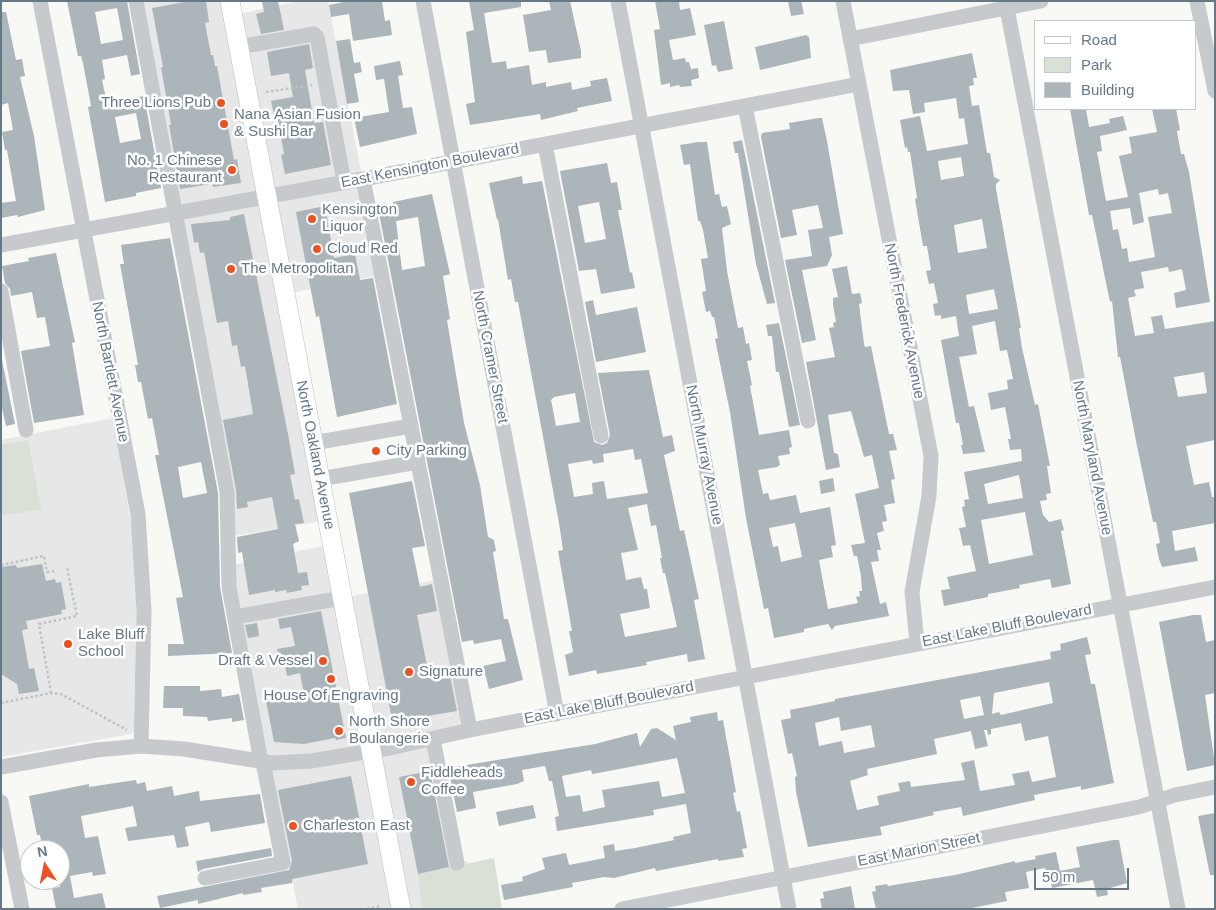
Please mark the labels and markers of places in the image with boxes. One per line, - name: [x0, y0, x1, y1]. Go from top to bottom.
- place label: Three Lions Pub: [101, 94, 211, 112]
- marker: Three Lions Pub: [215, 97, 227, 109]
- place label: Nana Asian Fusion & Sushi Bar: [234, 106, 361, 141]
- marker: Nana Asian Fusion & Sushi Bar: [218, 118, 230, 130]
- place label: No. 1 Chinese Restaurant: [127, 152, 222, 187]
- marker: No. 1 Chinese Restaurant: [226, 164, 238, 176]
- place label: Kensington Liquor: [322, 201, 397, 236]
- marker: Kensington Liquor: [306, 213, 318, 225]
- place label: Cloud Red: [327, 240, 398, 258]
- marker: Cloud Red: [311, 243, 323, 255]
- place label: The Metropolitan: [241, 260, 354, 278]
- marker: The Metropolitan: [225, 263, 237, 275]
- place label: City Parking: [386, 442, 467, 460]
- marker: City Parking: [370, 445, 382, 457]
- place label: Lake Bluff School: [78, 626, 144, 661]
- marker: Lake Bluff School: [62, 638, 74, 650]
- place label: Draft & Vessel: [218, 652, 313, 670]
- marker: Draft & Vessel: [317, 655, 329, 667]
- place label: Signature: [419, 663, 483, 681]
- marker: Signature: [403, 666, 415, 678]
- marker: House Of Engraving: [325, 673, 337, 685]
- place label: House Of Engraving: [263, 687, 399, 705]
- place label: North Shore Boulangerie: [349, 713, 430, 748]
- marker: North Shore Boulangerie: [333, 725, 345, 737]
- place label: Fiddleheads Coffee: [421, 764, 503, 799]
- marker: Fiddleheads Coffee: [405, 776, 417, 788]
- place label: Charleston East: [303, 817, 410, 835]
- marker: Charleston East: [287, 820, 299, 832]

